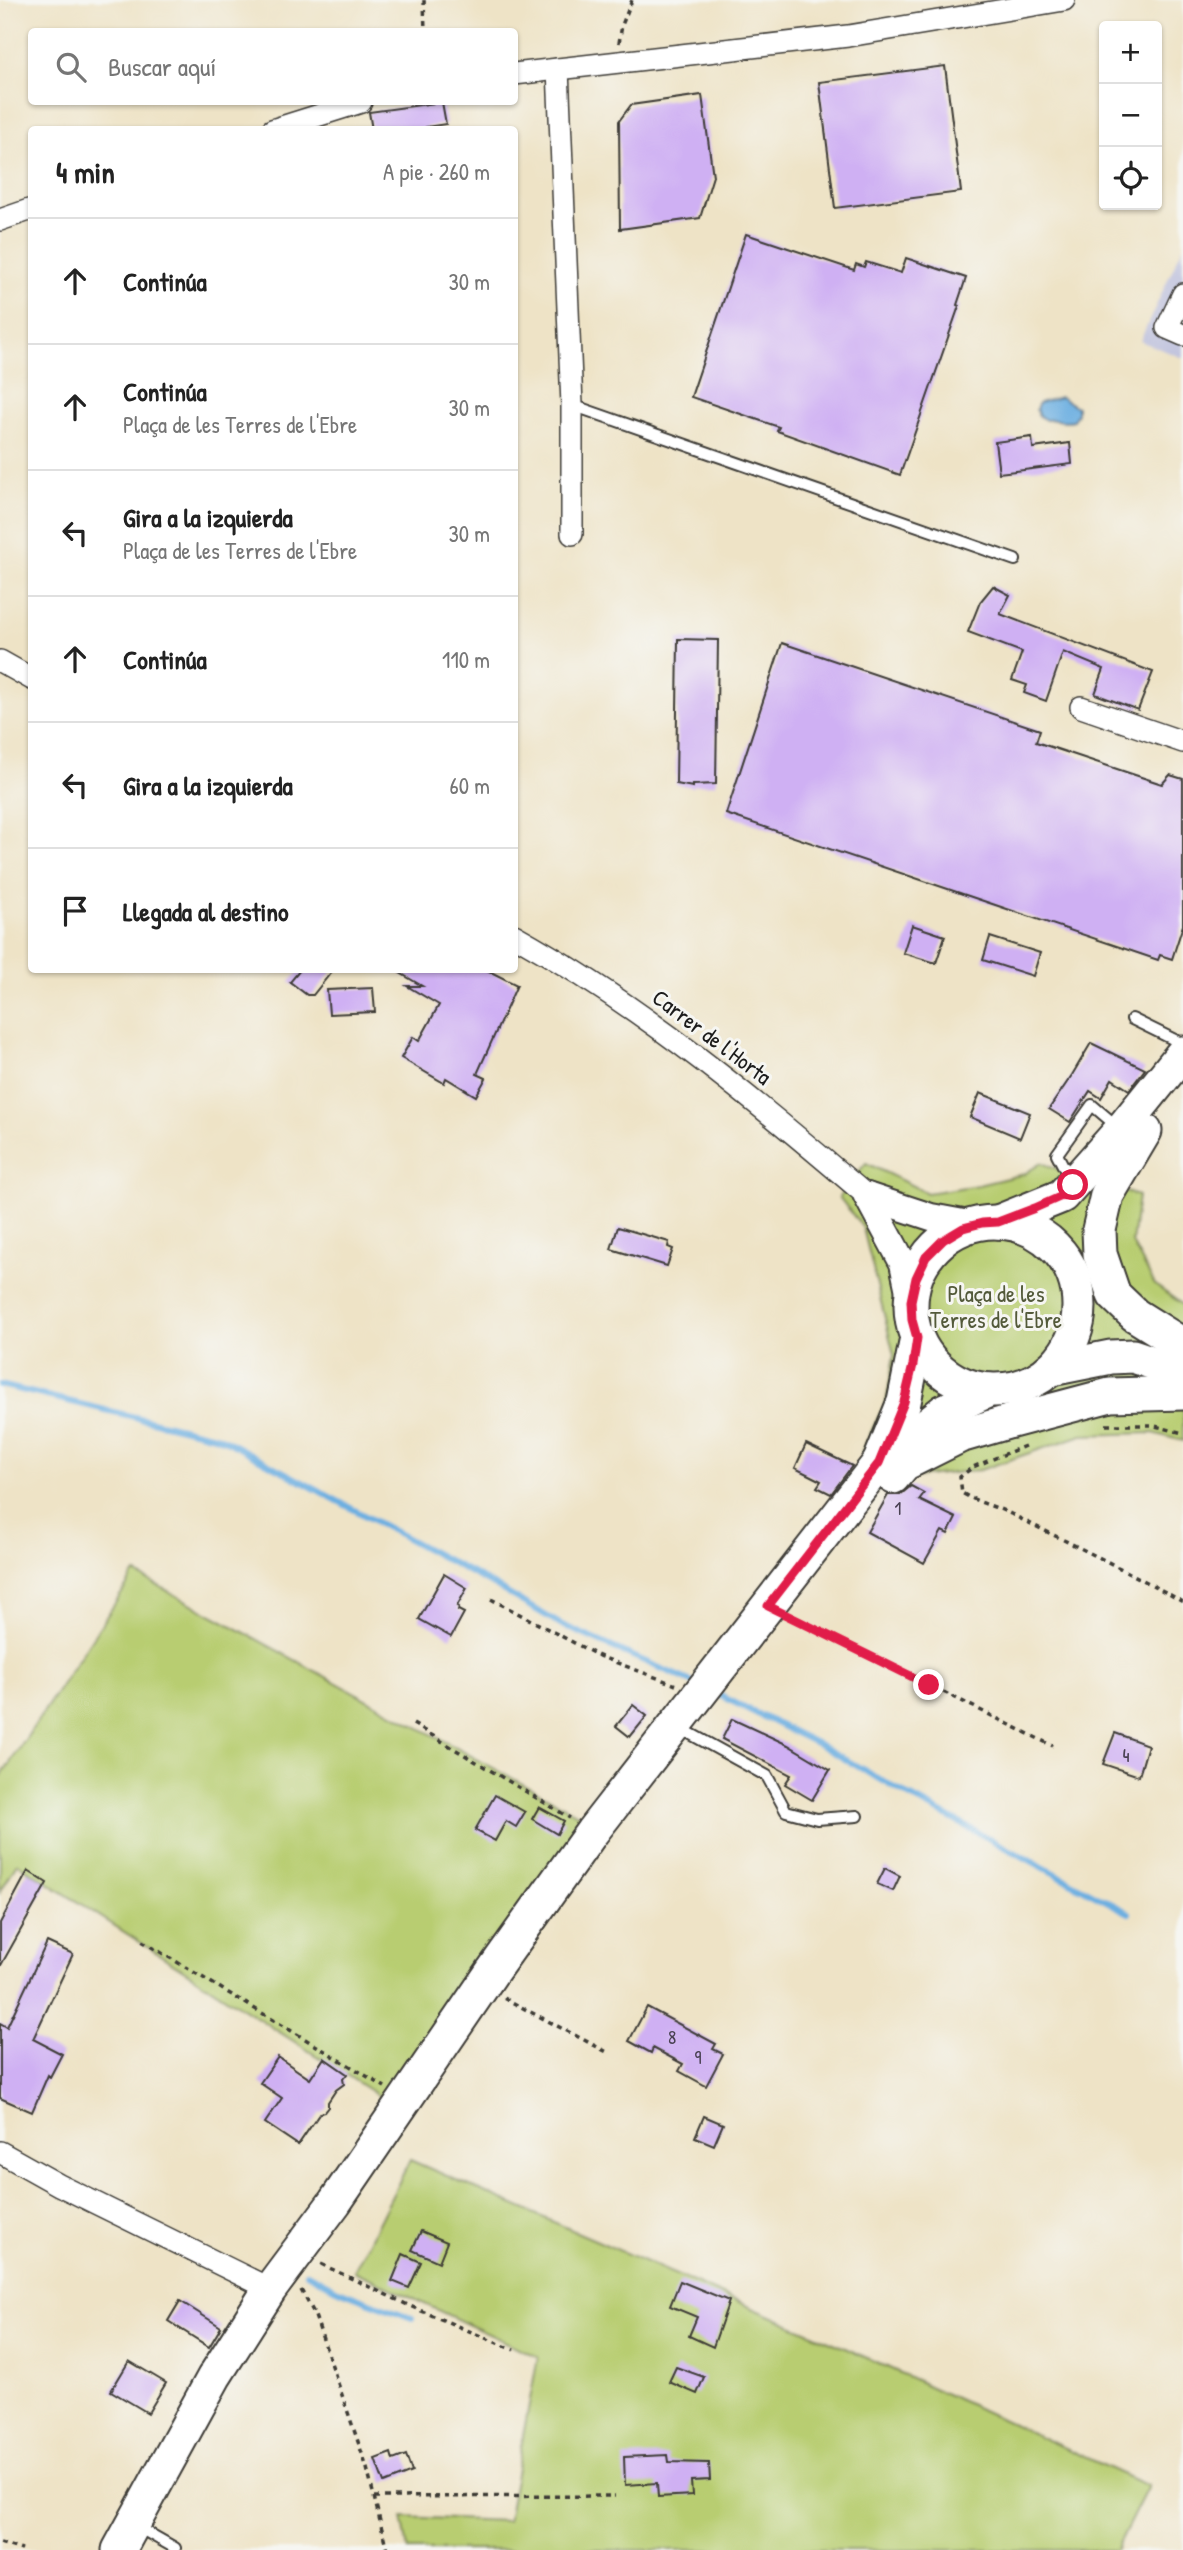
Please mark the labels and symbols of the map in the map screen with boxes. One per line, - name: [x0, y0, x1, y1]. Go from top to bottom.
- street label: Carrer de l'Horta: [646, 982, 778, 1092]
- route start: [1057, 1169, 1088, 1200]
- park label: Plaça de les Terres de l'Ebre: [930, 1278, 1062, 1335]
- house number: 1: [895, 1495, 902, 1521]
- route end: [913, 1669, 944, 1700]
- house number: 4: [1122, 1742, 1130, 1768]
- house number: 8: [668, 2024, 676, 2050]
- house number: 9: [695, 2044, 702, 2070]

